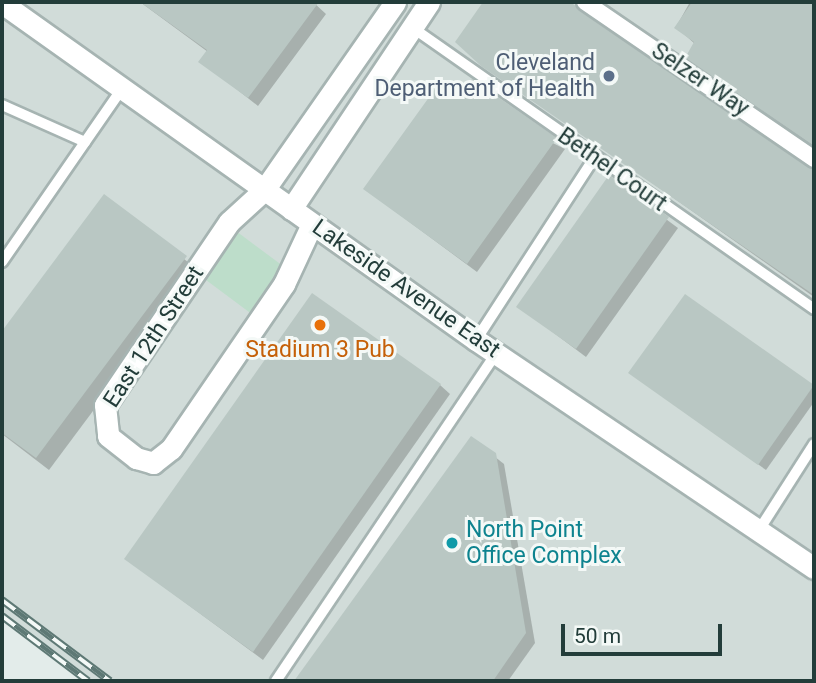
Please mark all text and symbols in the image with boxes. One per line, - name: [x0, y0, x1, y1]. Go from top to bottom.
- street label: Selzer Way: [646, 37, 754, 123]
- place label: Cleveland Department of Health: [374, 49, 595, 103]
- marker: Cleveland Department of Health: [601, 68, 617, 84]
- street label: Bethel Court: [552, 122, 672, 218]
- street label: Lakeside Avenue East: [307, 214, 505, 364]
- street label: East 12th Street: [98, 261, 210, 413]
- marker: Stadium 3 Pub: [312, 317, 328, 333]
- place label: Stadium 3 Pub: [245, 336, 395, 364]
- place label: North Point Office Complex: [466, 516, 622, 570]
- marker: North Point Office Complex: [444, 535, 460, 551]
- scale bar: [564, 610, 725, 654]
- text: 50 m: [574, 624, 621, 648]

